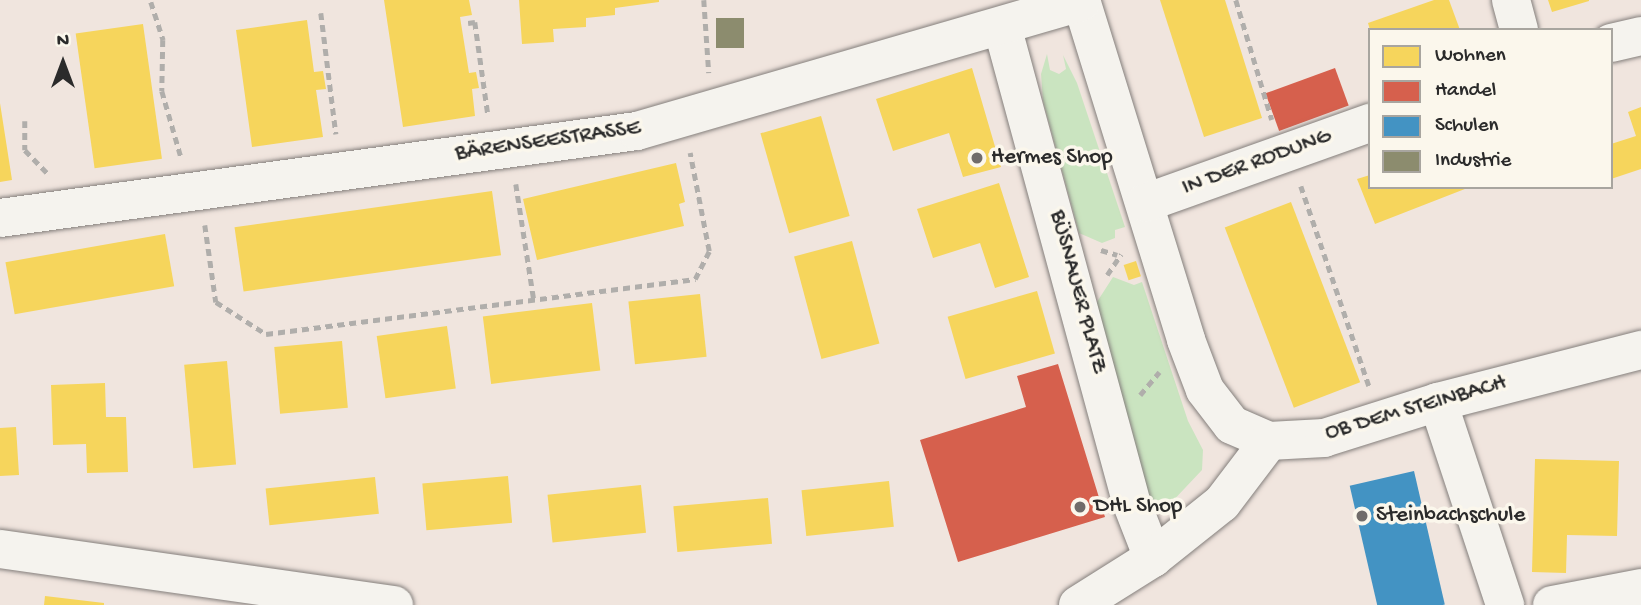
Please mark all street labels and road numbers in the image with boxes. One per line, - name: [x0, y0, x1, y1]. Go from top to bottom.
- street label: BÄRENSEESTRASSE: [454, 115, 642, 169]
- street label: IN DER RODUNG: [1179, 123, 1335, 203]
- street label: BÜSNAUER PLATZ: [1042, 207, 1112, 377]
- street label: OB DEM STEINBACH: [1322, 370, 1510, 448]

